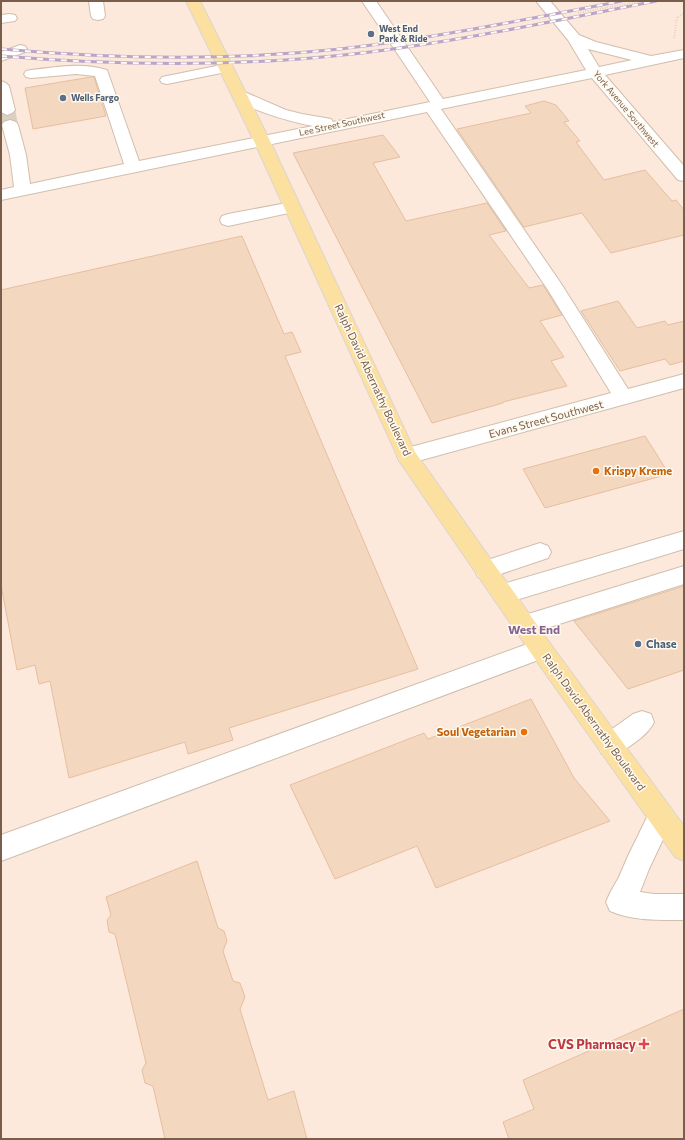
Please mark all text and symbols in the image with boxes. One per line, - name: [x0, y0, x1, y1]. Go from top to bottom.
- place label: West End Park & Ride: [379, 23, 428, 44]
- marker: West End Park & Ride: [366, 29, 376, 39]
- street label: York Avenue Southwest: [591, 68, 662, 149]
- place label: Wells Fargo: [71, 92, 120, 103]
- marker: Wells Fargo: [58, 93, 68, 103]
- street label: Lee Street Southwest: [298, 109, 386, 138]
- street label: Ralph David Abernathy Boulevard: [332, 302, 415, 458]
- street label: Evans Street Southwest: [487, 397, 605, 440]
- place label: Krispy Kreme: [604, 464, 672, 477]
- marker: Krispy Kreme: [591, 466, 601, 476]
- district label: West End: [508, 622, 560, 636]
- place label: Chase: [646, 637, 677, 650]
- marker: Chase: [633, 639, 643, 649]
- street label: Ralph David Abernathy Boulevard: [540, 651, 649, 793]
- place label: Soul Vegetarian: [437, 725, 516, 738]
- marker: Soul Vegetarian: [519, 727, 529, 737]
- place label: CVS Pharmacy: [548, 1036, 636, 1052]
- marker: CVS Pharmacy: [639, 1039, 649, 1049]

